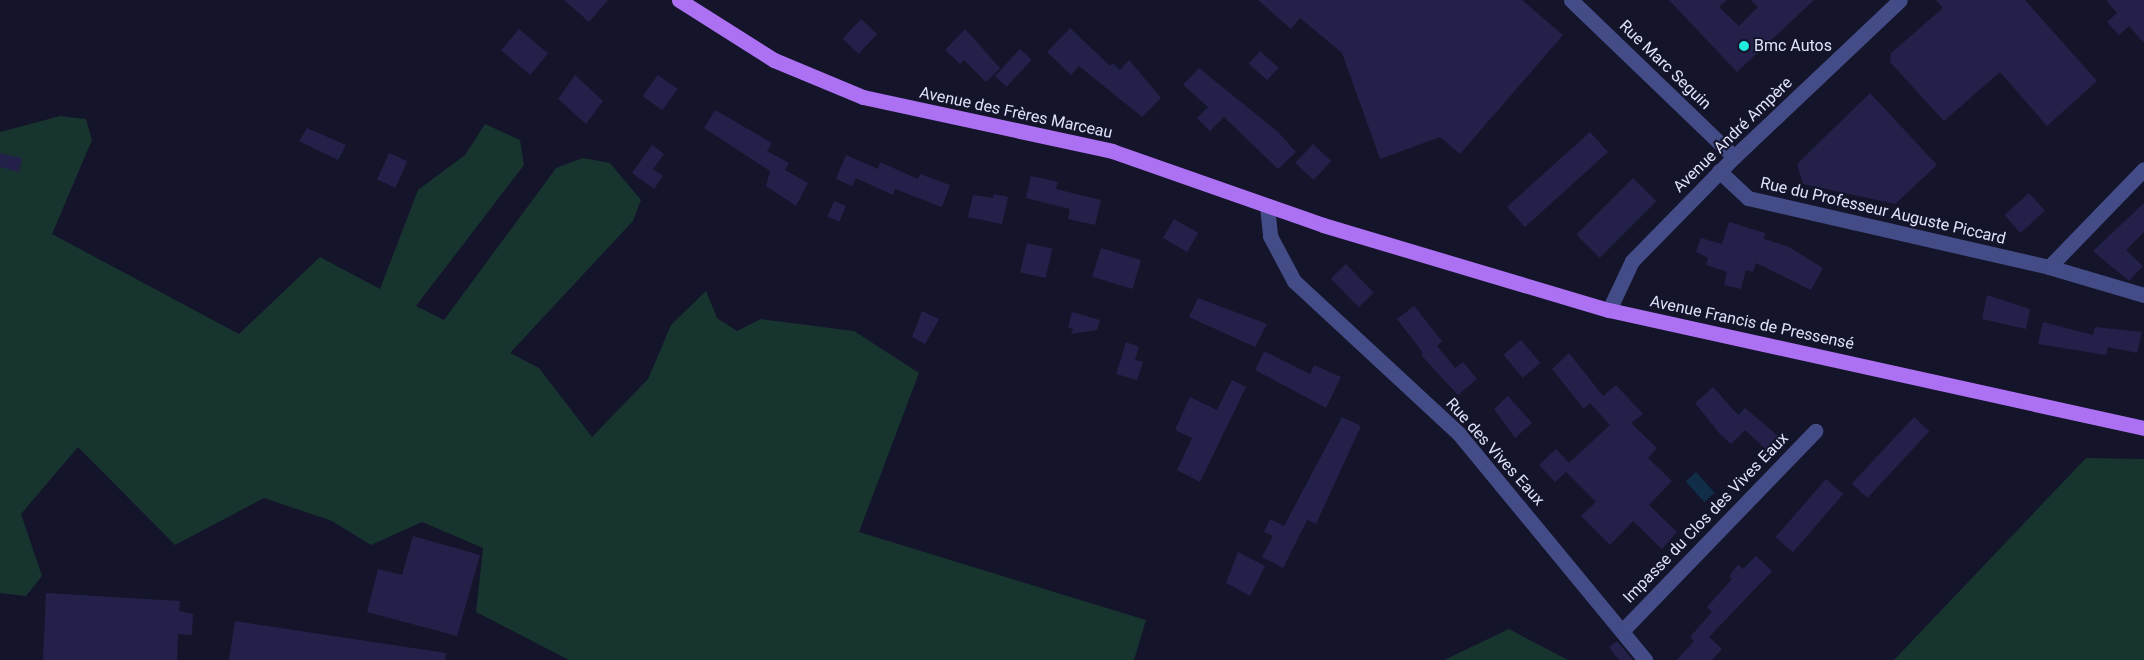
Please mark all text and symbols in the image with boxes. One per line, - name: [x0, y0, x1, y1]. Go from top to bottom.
- street label: Rue Marc Seguin: [1615, 16, 1715, 114]
- place label: Bmc Autos: [1754, 36, 1832, 56]
- marker: Bmc Autos: [1738, 40, 1750, 52]
- street label: Avenue André Ampère: [1670, 73, 1796, 197]
- street label: Avenue des Frères Marceau: [918, 83, 1114, 143]
- street label: Rue du Professeur Auguste Piccard: [1758, 173, 2008, 249]
- street label: Avenue Francis de Pressensé: [1648, 292, 1856, 354]
- street label: Rue des Vives Eaux: [1442, 394, 1548, 510]
- street label: Impasse du Clos des Vives Eaux: [1619, 429, 1793, 607]

